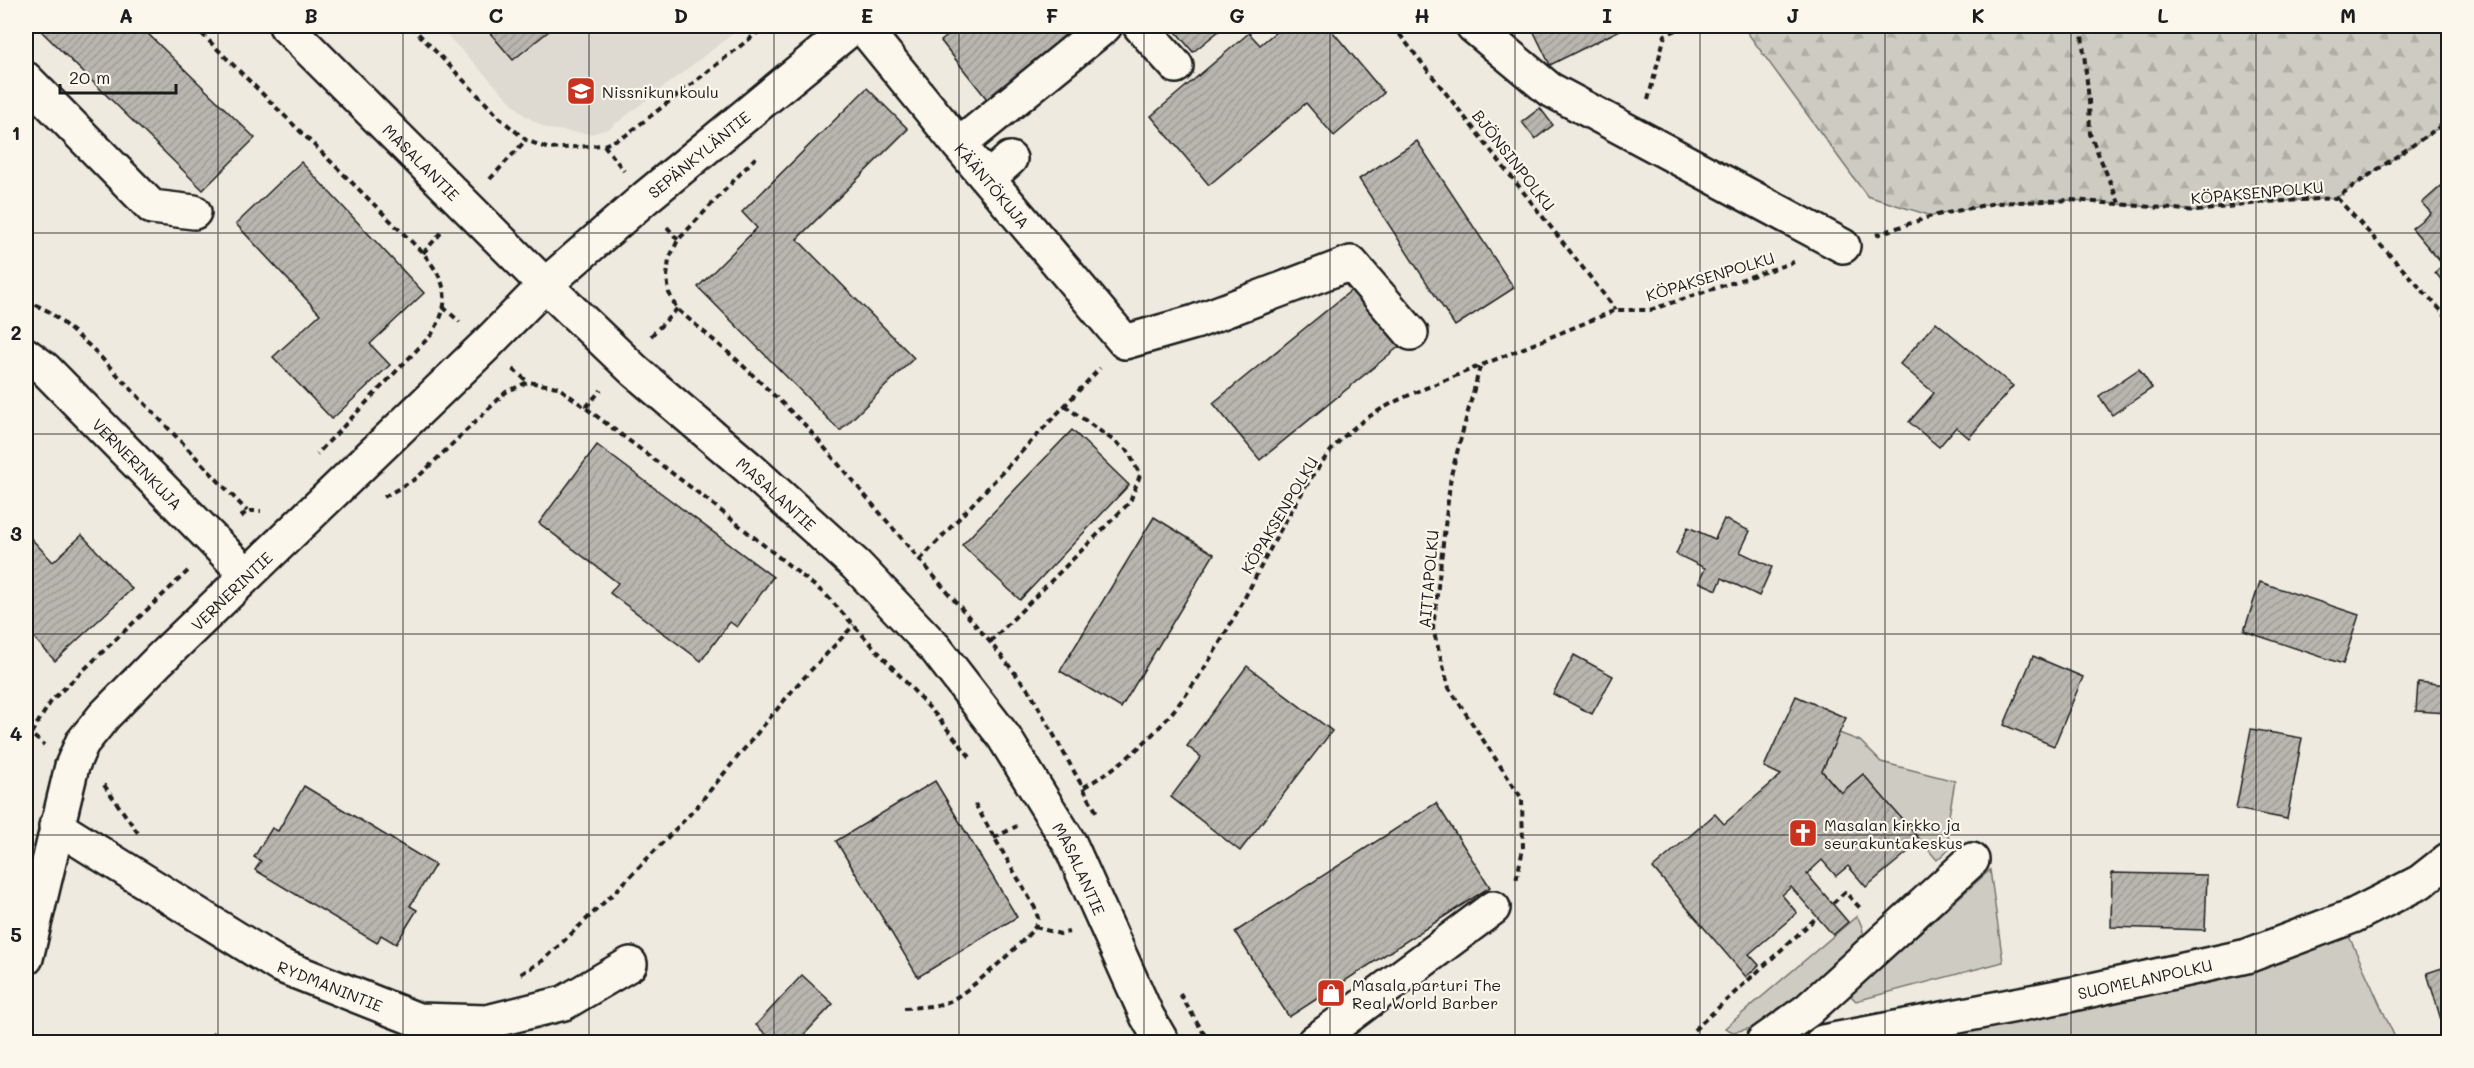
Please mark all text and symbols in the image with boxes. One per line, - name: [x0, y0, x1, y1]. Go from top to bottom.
- text: A: [119, 2, 133, 28]
- text: B: [304, 2, 318, 28]
- text: C: [489, 2, 504, 28]
- text: D: [674, 2, 688, 28]
- text: E: [861, 2, 873, 28]
- text: F: [1046, 2, 1059, 28]
- text: G: [1229, 2, 1245, 28]
- text: H: [1414, 2, 1430, 28]
- text: I: [1602, 2, 1612, 28]
- text: J: [1786, 2, 1800, 28]
- text: K: [1971, 2, 1985, 28]
- text: L: [2157, 2, 2169, 28]
- text: M: [2340, 2, 2356, 28]
- scale bar: [60, 57, 176, 95]
- text: 20 m: [69, 65, 110, 89]
- school or university icon: Nissnikun koulu: [565, 75, 597, 107]
- place label: Nissnikun koulu: [602, 81, 719, 102]
- street label: BJÖNSINPOLKU: [1468, 105, 1560, 215]
- street label: SEPÄNKYLÄNTIE: [643, 106, 754, 202]
- text: 1: [12, 119, 20, 145]
- street label: MASALANTIE: [379, 119, 465, 205]
- street label: KÄÄNTÖKUJA: [951, 138, 1035, 232]
- street label: KÖPAKSENPOLKU: [2190, 176, 2324, 208]
- street label: KÖPAKSENPOLKU: [1643, 247, 1777, 305]
- text: 2: [10, 319, 22, 345]
- street label: VERNERINKUJA: [88, 413, 187, 514]
- street label: MASALANTIE: [733, 452, 821, 535]
- street label: KÖPAKSENPOLKU: [1236, 453, 1322, 577]
- text: 3: [10, 520, 22, 546]
- street label: AITTAPOLKU: [1413, 529, 1443, 629]
- street label: VERNERINTIE: [186, 547, 276, 634]
- text: 4: [10, 720, 23, 746]
- place label: Masalan kirkko ja seurakuntakeskus: [1824, 814, 1963, 853]
- church icon: Masalan kirkko ja seurakuntakeskus: [1787, 817, 1819, 849]
- street label: MASALANTIE: [1048, 818, 1111, 918]
- text: 5: [10, 921, 22, 947]
- street label: SUOMELANPOLKU: [2076, 953, 2214, 1003]
- street label: RYDMANINTIE: [275, 955, 386, 1016]
- place label: Masala parturi The Real World Barber: [1352, 974, 1501, 1013]
- shop icon: Masala parturi The Real World Barber: [1315, 977, 1347, 1009]

